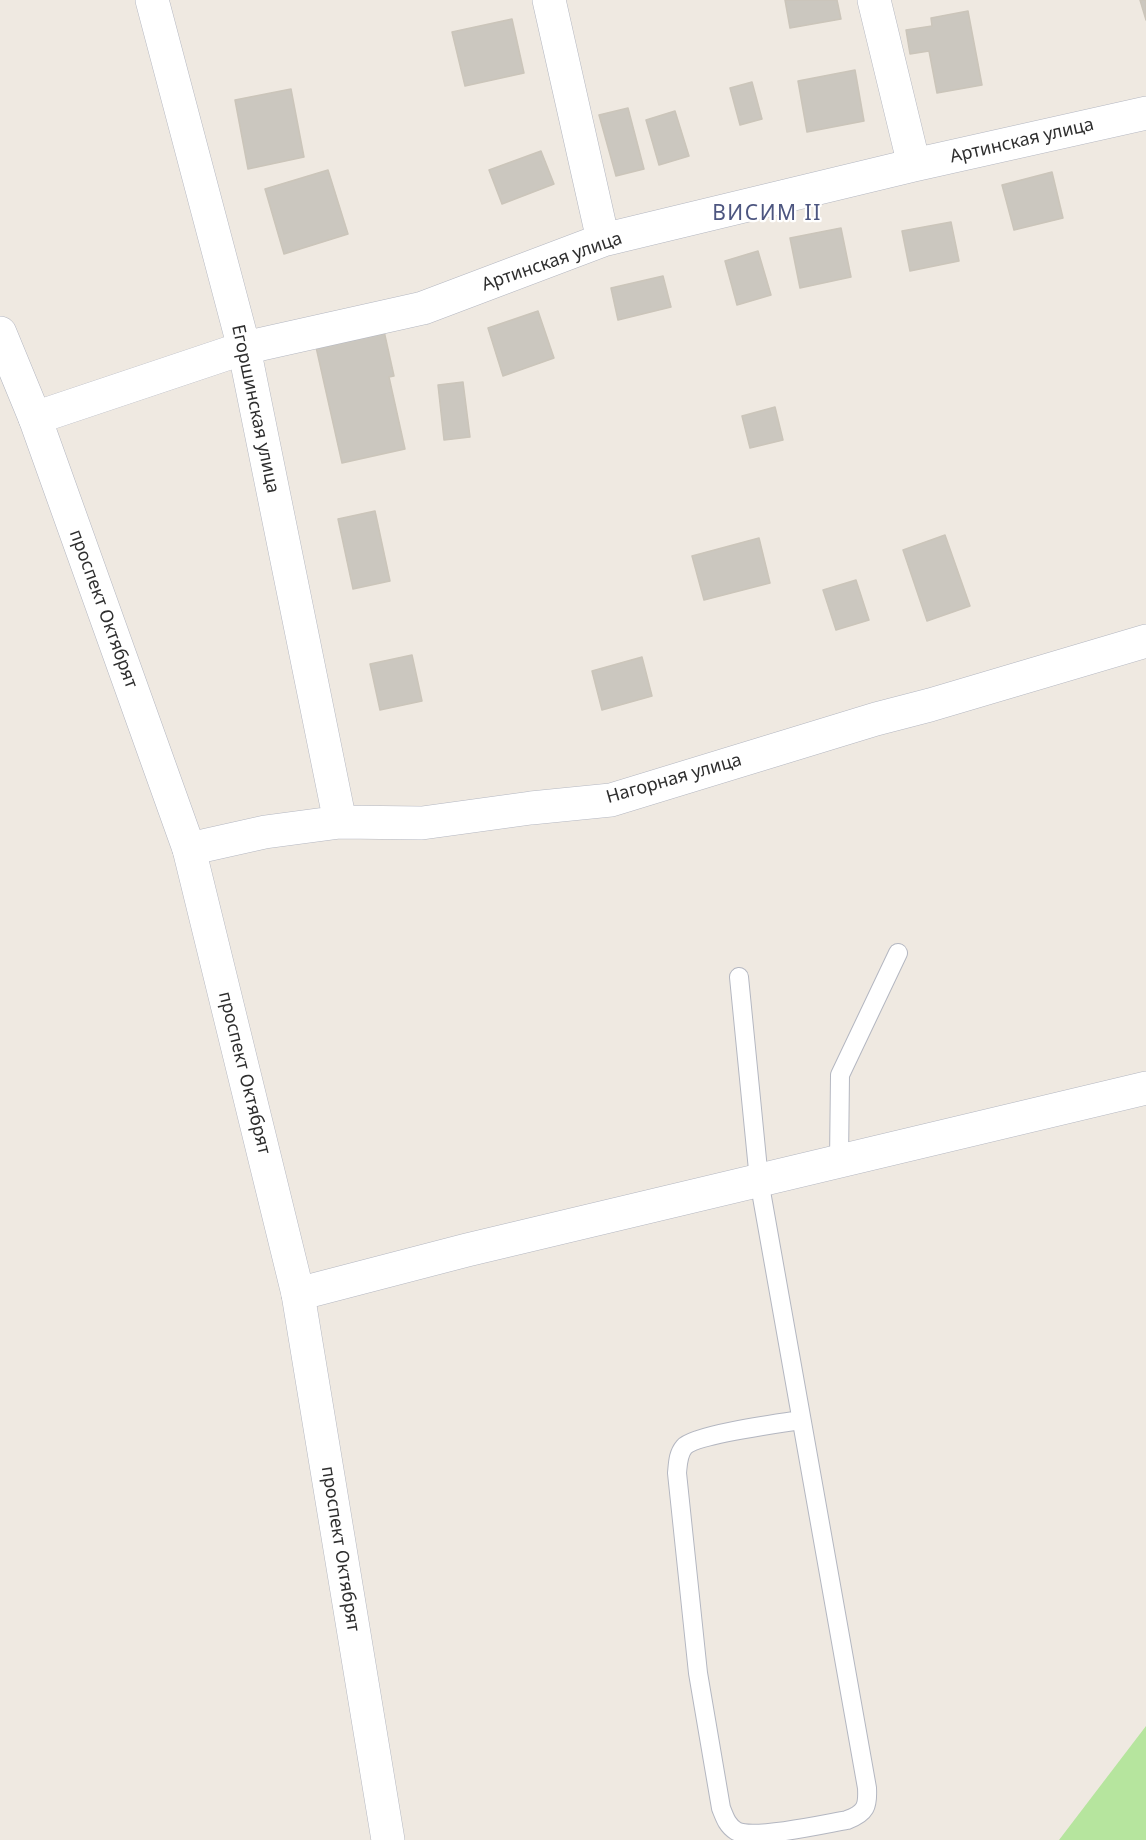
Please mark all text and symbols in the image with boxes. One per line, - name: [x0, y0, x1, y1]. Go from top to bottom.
- street label: Артинская улица: [948, 114, 1096, 168]
- district label: ВИСИМ II: [712, 201, 822, 227]
- street label: Артинская улица: [479, 228, 625, 296]
- street label: Егоршинская улица: [227, 323, 283, 495]
- street label: проспект Октябрят: [64, 527, 142, 691]
- street label: Нагорная улица: [604, 749, 744, 809]
- street label: проспект Октябрят: [213, 989, 275, 1157]
- street label: проспект Октябрят: [316, 1465, 364, 1633]

